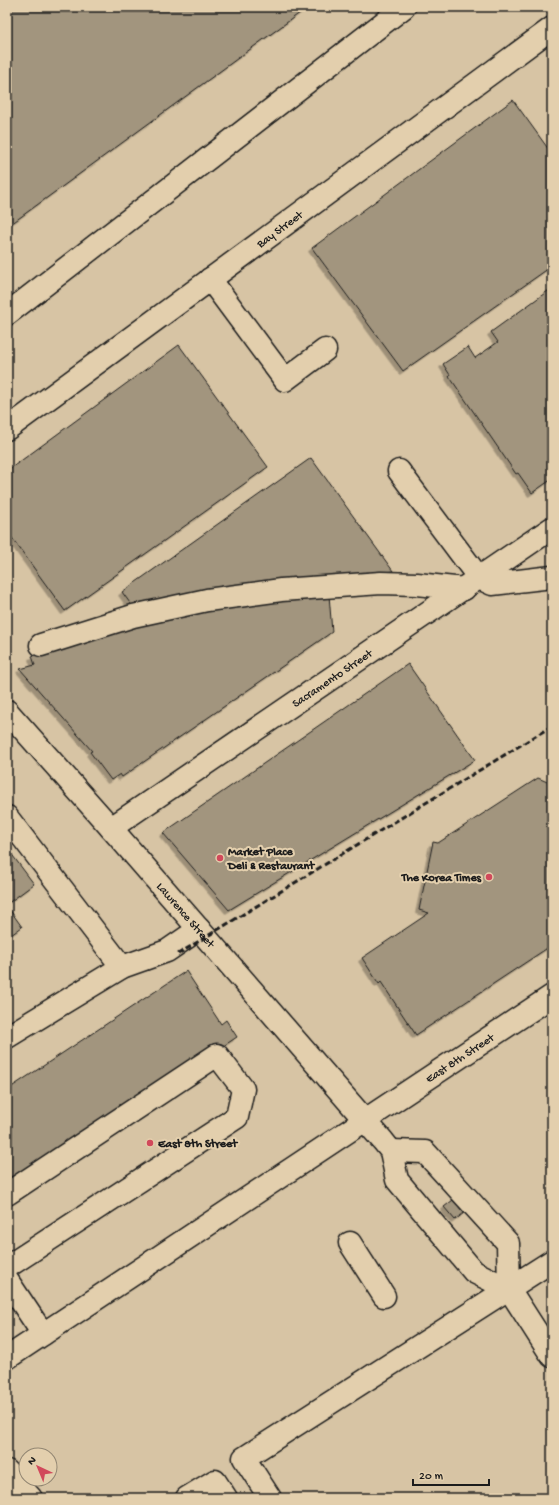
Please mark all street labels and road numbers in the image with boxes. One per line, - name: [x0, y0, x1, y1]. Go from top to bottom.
- street label: Bay Street: [254, 208, 307, 252]
- street label: Sacramento Street: [290, 647, 376, 712]
- street label: Lawrence Street: [152, 880, 217, 952]
- street label: East 8th Street: [424, 1031, 498, 1087]

